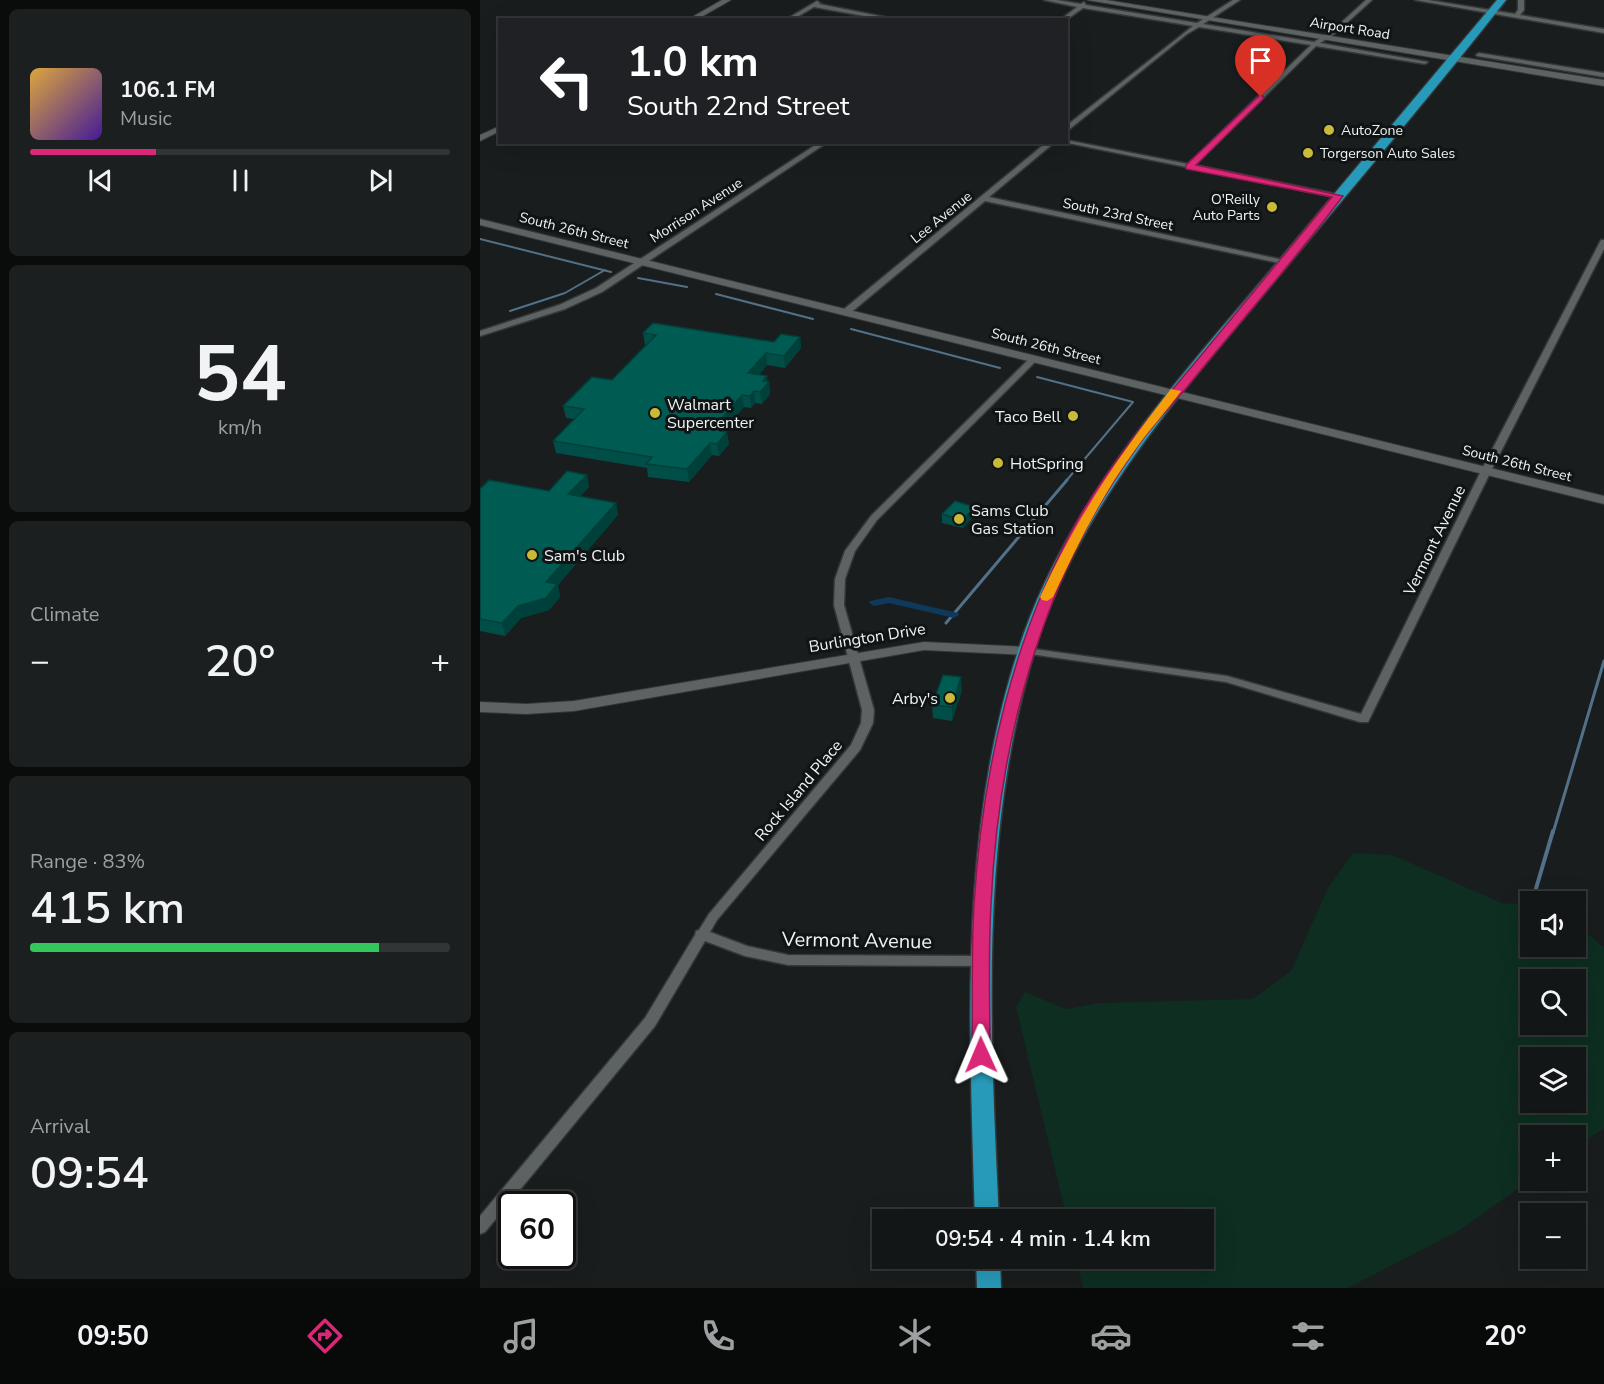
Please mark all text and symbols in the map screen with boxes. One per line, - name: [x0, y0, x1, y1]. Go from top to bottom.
- street label: Airport Road: [1308, 13, 1391, 44]
- text: 1.0 km: [627, 34, 759, 91]
- pin: [1235, 35, 1286, 97]
- icon: left: [528, 42, 606, 120]
- icon: arrive: [1244, 44, 1277, 77]
- text: 106.1 FM: [120, 75, 216, 105]
- text: South 22nd Street: [627, 88, 850, 125]
- text: Music: [120, 105, 172, 132]
- place label: AutoZone: [1341, 121, 1403, 140]
- marker: AutoZone: [1322, 123, 1336, 137]
- place label: Torgerson Auto Sales: [1320, 144, 1456, 163]
- marker: Torgerson Auto Sales: [1301, 146, 1315, 160]
- icon: previous: [84, 164, 117, 197]
- icon: pause: [224, 164, 257, 197]
- icon: next: [364, 164, 397, 197]
- street label: Morrison Avenue: [646, 173, 746, 247]
- street label: Lee Avenue: [907, 187, 976, 248]
- place label: O'Reilly Auto Parts: [1193, 190, 1261, 225]
- street label: South 23rd Street: [1061, 194, 1175, 235]
- marker: O'Reilly Auto Parts: [1265, 200, 1279, 214]
- street label: South 26th Street: [517, 208, 631, 253]
- text: 54: [193, 321, 287, 428]
- street label: South 26th Street: [989, 324, 1103, 369]
- place label: Walmart Supercenter: [667, 394, 754, 434]
- marker: Walmart Supercenter: [648, 406, 662, 420]
- place label: Taco Bell: [995, 406, 1061, 428]
- marker: Taco Bell: [1066, 409, 1080, 423]
- text: km/h: [218, 414, 262, 441]
- street label: South 26th Street: [1460, 441, 1574, 486]
- place label: HotSpring: [1010, 453, 1084, 475]
- marker: HotSpring: [991, 456, 1005, 470]
- street label: Vermont Avenue: [1398, 482, 1471, 600]
- place label: Sams Club Gas Station: [971, 500, 1054, 540]
- marker: Sams Club Gas Station: [952, 512, 966, 526]
- place label: Sam's Club: [544, 545, 625, 567]
- marker: Sam's Club: [525, 548, 539, 562]
- text: Climate: [30, 601, 99, 628]
- street label: Burlington Drive: [807, 618, 927, 658]
- text: 20°: [205, 631, 275, 692]
- text: −: [30, 639, 50, 684]
- text: +: [430, 639, 450, 684]
- place label: Arby's: [892, 688, 938, 710]
- marker: Arby's: [943, 691, 957, 705]
- street label: Rock Island Place: [750, 735, 848, 846]
- text: Range · 83%: [30, 848, 145, 875]
- text: 415 km: [30, 878, 185, 939]
- map controls: [1520, 891, 1586, 1269]
- button: sound: [1520, 891, 1586, 957]
- street label: Vermont Avenue: [781, 926, 932, 955]
- button: search: [1520, 969, 1586, 1035]
- position arrow: [949, 1023, 1013, 1087]
- button: layers: [1520, 1047, 1586, 1113]
- text: Arrival: [30, 1113, 90, 1140]
- button: +: [1520, 1125, 1586, 1191]
- text: 09:54: [30, 1143, 149, 1204]
- speed limit sign: 60: [498, 1191, 576, 1269]
- button: −: [1520, 1203, 1586, 1269]
- text: 09:54 · 4 min · 1.4 km: [935, 1224, 1151, 1254]
- icon: directions: [304, 1315, 346, 1357]
- icon: music: [500, 1315, 542, 1357]
- icon: phone: [697, 1315, 739, 1357]
- icon: climate: [894, 1315, 936, 1357]
- icon: car: [1090, 1315, 1132, 1357]
- icon: filters: [1287, 1315, 1329, 1357]
- text: 09:50: [77, 1318, 149, 1355]
- text: 20°: [1484, 1318, 1527, 1355]

